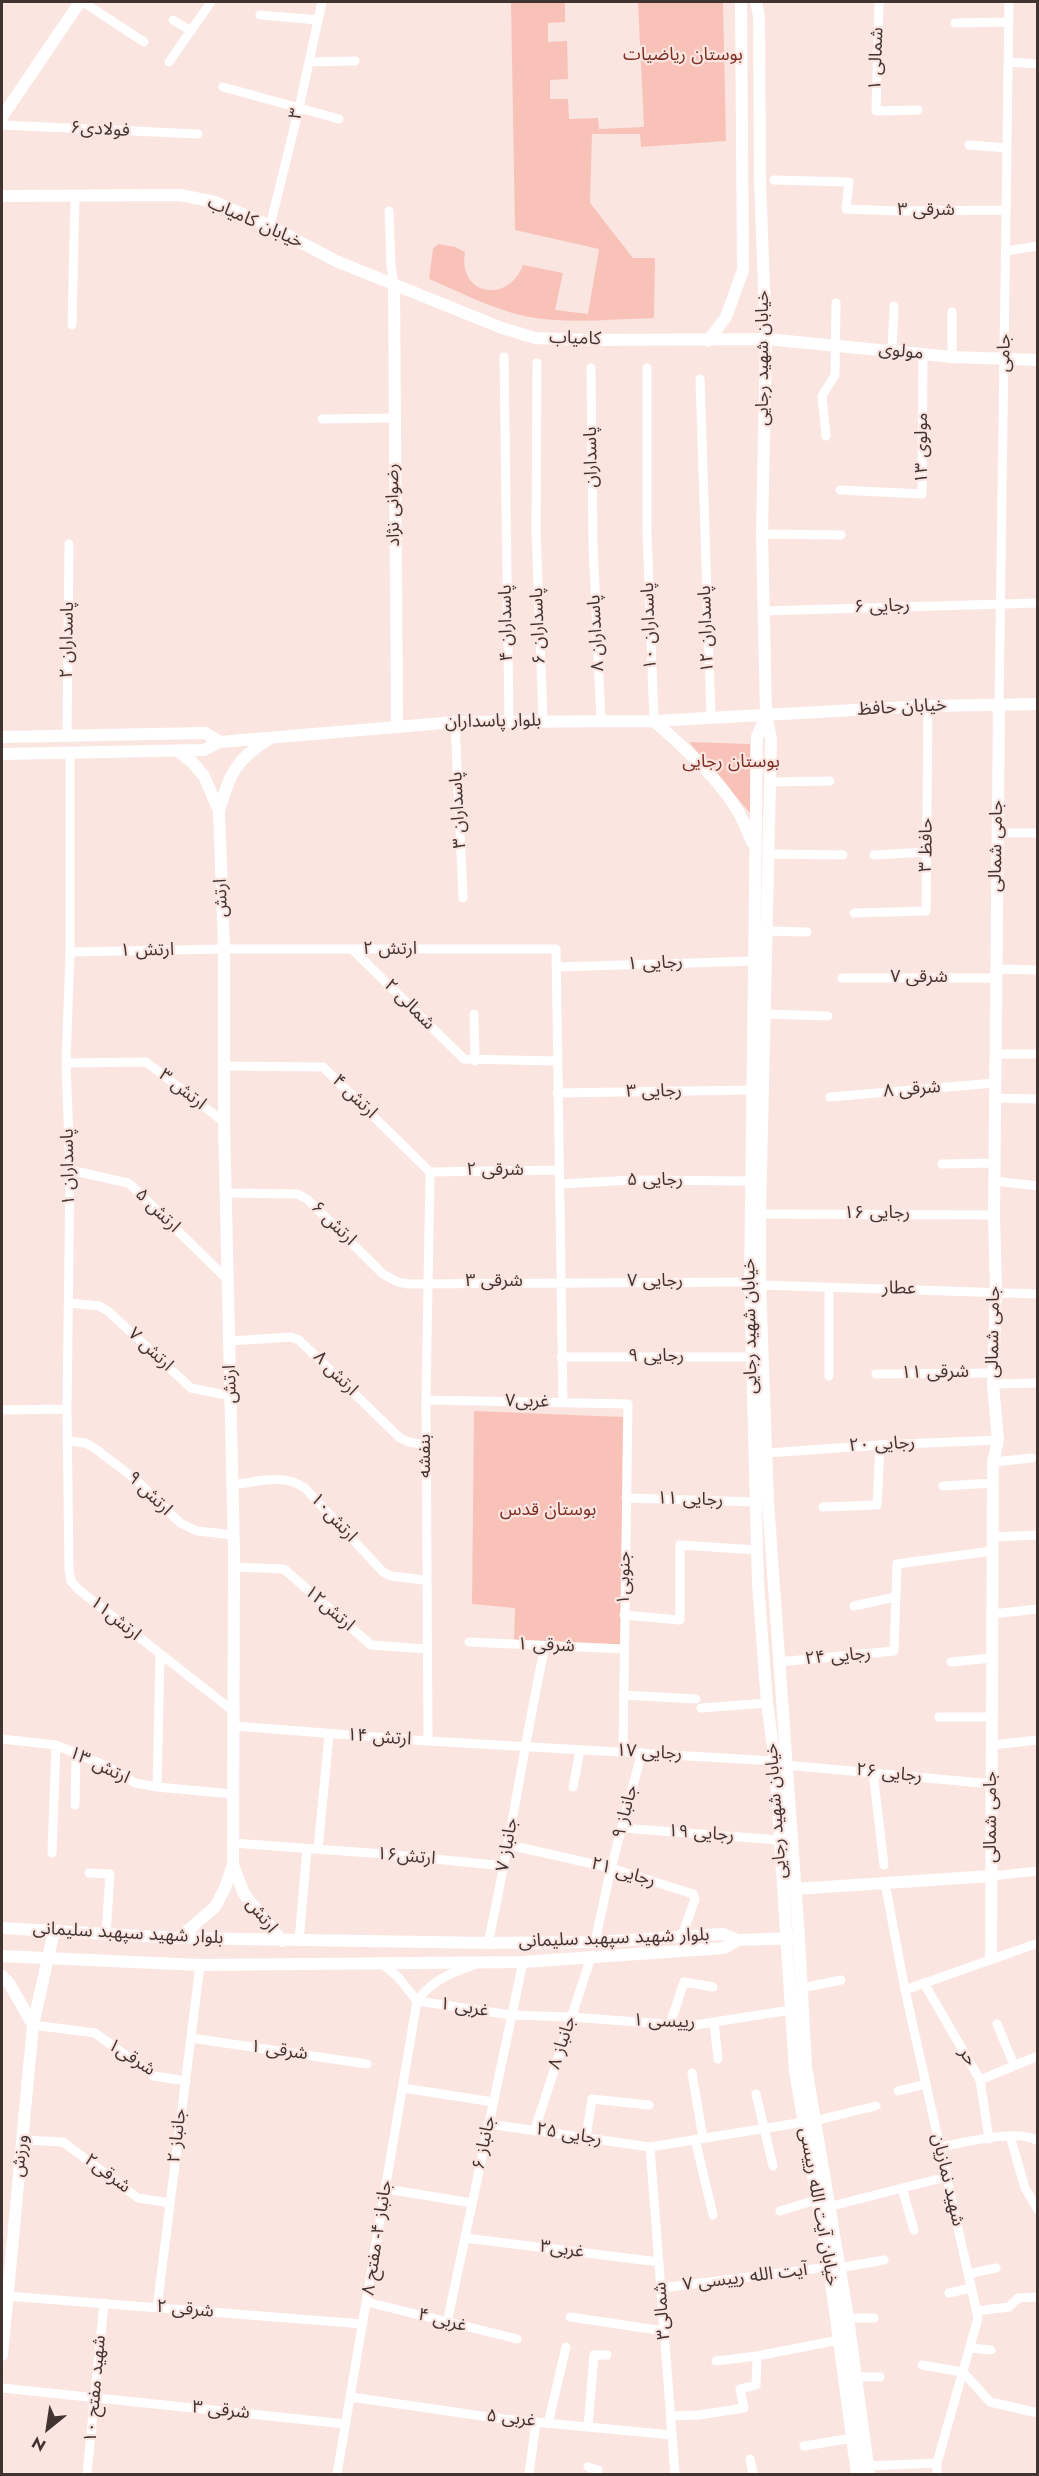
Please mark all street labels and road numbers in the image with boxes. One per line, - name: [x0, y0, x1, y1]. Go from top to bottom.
- street label: شمالی ۱: [865, 27, 889, 91]
- street label: ۳: [285, 107, 309, 121]
- street label: فولادی۶: [70, 118, 130, 142]
- street label: خیابان کامیاب: [204, 192, 306, 254]
- street label: شرقی ۳: [897, 200, 955, 222]
- street label: خیابان شهید رجایی: [753, 290, 775, 426]
- street label: کامیاب: [549, 327, 601, 351]
- street label: جامی: [994, 334, 1016, 372]
- street label: مولوی: [878, 339, 924, 365]
- street label: مولوی ۱۳: [912, 413, 934, 483]
- street label: پاسداران: [581, 426, 603, 488]
- street label: رضوانی نژاد: [382, 463, 406, 547]
- street label: پاسداران ۱۰: [638, 582, 662, 670]
- street label: پاسداران ۴: [496, 584, 518, 662]
- street label: پاسداران ۱۲: [695, 585, 719, 673]
- street label: پاسداران ۶: [527, 587, 551, 665]
- street label: پاسداران ۸: [584, 594, 610, 672]
- street label: رجایی ۶: [854, 595, 910, 619]
- street label: پاسداران ۲: [57, 601, 79, 679]
- street label: خیابان حافظ: [857, 695, 947, 721]
- street label: بلوار پاسداران: [445, 710, 541, 734]
- street label: پاسداران ۳: [446, 771, 472, 849]
- street label: جامی شمالی: [985, 800, 1009, 892]
- street label: حافظ ۳: [916, 818, 938, 872]
- street label: ارتش: [211, 878, 233, 918]
- street label: ارتش ۲: [363, 939, 417, 961]
- street label: ارتش ۱: [120, 940, 174, 962]
- street label: رجایی ۱: [627, 952, 683, 976]
- street label: شرقی ۷: [890, 967, 948, 989]
- street label: شمالی ۲: [379, 975, 439, 1035]
- street label: ارتش ۳: [154, 1065, 210, 1115]
- street label: ارتش ۴: [327, 1070, 381, 1124]
- street label: شرقی ۸: [882, 1077, 942, 1103]
- street label: رجایی ۳: [626, 1081, 682, 1103]
- street label: پاسداران ۱: [58, 1128, 80, 1206]
- street label: شرقی ۲: [466, 1160, 524, 1182]
- street label: رجایی ۵: [627, 1170, 683, 1192]
- street label: ارتش ۵: [130, 1184, 184, 1238]
- street label: ارتش ۶: [306, 1197, 360, 1251]
- street label: رجایی ۱۶: [844, 1203, 910, 1225]
- street label: خیابان شهید رجایی: [739, 1258, 763, 1394]
- street label: شرقی ۳: [465, 1271, 523, 1293]
- street label: رجایی ۷: [627, 1271, 683, 1293]
- street label: عطار: [882, 1278, 916, 1300]
- street label: جامی شمالی: [982, 1286, 1006, 1378]
- street label: ارتش ۷: [123, 1324, 177, 1376]
- street label: رجایی ۹: [628, 1346, 684, 1368]
- street label: ارتش ۸: [308, 1347, 362, 1401]
- street label: شرقی ۱۱: [901, 1362, 969, 1384]
- street label: ارتش: [220, 1365, 242, 1403]
- street label: غربی۷: [505, 1391, 549, 1413]
- street label: رجایی ۲۰: [848, 1432, 916, 1458]
- street label: بنفشه: [415, 1434, 437, 1478]
- street label: ارتش ۹: [122, 1467, 176, 1521]
- street label: رجایی ۱۱: [656, 1488, 724, 1512]
- street label: ارتش۱۰: [305, 1489, 361, 1547]
- street label: جنوبی۱: [614, 1551, 636, 1605]
- street label: ارتش۱۲: [300, 1581, 358, 1637]
- street label: ارتش۱۱: [85, 1592, 145, 1646]
- street label: شرقی ۱: [517, 1634, 575, 1658]
- street label: رجایی ۲۴: [804, 1643, 872, 1671]
- street label: ارتش ۱۴: [346, 1725, 412, 1751]
- street label: رجایی ۱۷: [615, 1740, 683, 1766]
- street label: ارتش ۱۳: [65, 1743, 133, 1789]
- street label: خیابان شهید رجایی: [761, 1743, 793, 1879]
- street label: رجایی ۲۶: [855, 1760, 923, 1788]
- street label: جامی شمالی: [981, 1771, 1003, 1863]
- street label: جانباز ۹: [609, 1783, 643, 1841]
- street label: جانباز ۷: [493, 1816, 523, 1874]
- street label: رجایی ۱۹: [667, 1821, 735, 1847]
- street label: ارتش۱۶: [376, 1844, 436, 1870]
- street label: رجایی ۲۱: [588, 1853, 658, 1893]
- street label: ارتش: [240, 1894, 282, 1938]
- street label: بلوار شهید سپهبد سلیمانی: [32, 1918, 224, 1950]
- street label: بلوار شهید سپهبد سلیمانی: [518, 1925, 710, 1953]
- street label: غربی ۱: [438, 1993, 490, 2023]
- street label: رییسی ۱: [632, 2010, 696, 2034]
- street label: جانباز ۸: [544, 2014, 582, 2072]
- street label: شرقی۱: [103, 2035, 159, 2081]
- street label: شرقی ۱: [249, 2036, 309, 2066]
- street label: حر: [953, 2044, 981, 2070]
- street label: جانباز ۲: [164, 2108, 192, 2164]
- street label: جانباز ۶: [469, 2114, 501, 2172]
- street label: رجایی ۲۵: [535, 2119, 603, 2151]
- street label: خیابان آیت الله رییسی: [793, 2126, 843, 2288]
- street label: شهید نمازیان: [926, 2132, 968, 2228]
- street label: ورزش: [8, 2134, 34, 2178]
- street label: شرقی۲: [80, 2150, 134, 2198]
- street label: جانباز ۴- مفتح ۸: [358, 2179, 398, 2297]
- street label: غربی۳: [539, 2237, 585, 2263]
- street label: آیت الله رییسی ۷: [681, 2260, 809, 2296]
- street label: شمالی۳: [650, 2281, 676, 2341]
- street label: شرقی ۲: [155, 2297, 215, 2323]
- street label: غربی ۴: [415, 2305, 469, 2337]
- street label: شهید مفتح ۱۰: [81, 2334, 111, 2444]
- street label: شرقی ۳: [191, 2397, 251, 2425]
- street label: غربی ۵: [485, 2406, 537, 2432]

